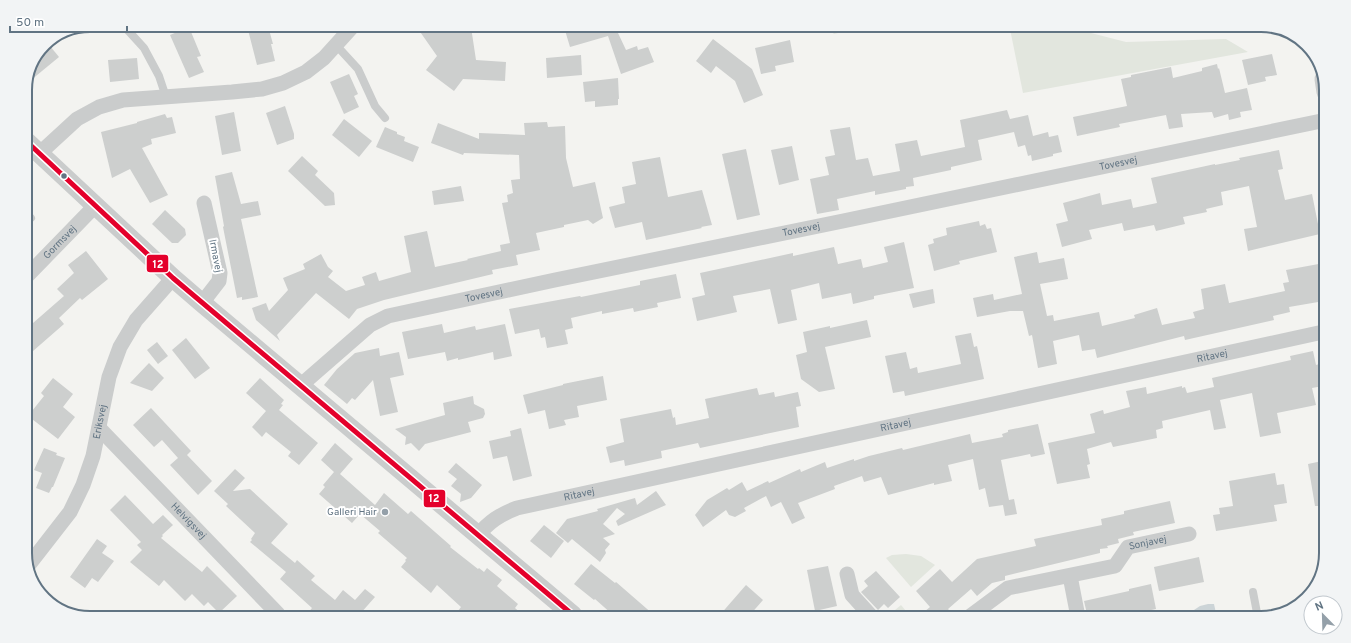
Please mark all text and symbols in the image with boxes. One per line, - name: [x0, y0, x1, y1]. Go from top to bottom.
- scale bar: [10, 8, 127, 34]
- text: 50 m: [16, 15, 44, 31]
- street label: Tovesvej: [1098, 153, 1138, 174]
- unlabelled marker: [59, 171, 69, 181]
- street label: Tovesvej: [781, 219, 821, 240]
- street label: Gormsvej: [40, 222, 79, 262]
- street label: Irmavej: [205, 238, 225, 274]
- line badge: 12: [146, 254, 169, 273]
- text: 12: [152, 258, 164, 272]
- street label: Tovesvej: [464, 285, 504, 306]
- street label: Ritavej: [1196, 347, 1229, 366]
- street label: Eriksvej: [90, 403, 110, 440]
- street label: Ritavej: [879, 416, 912, 435]
- street label: Ritavej: [562, 485, 596, 504]
- line badge: 12: [423, 489, 446, 508]
- text: 12: [428, 492, 440, 506]
- street label: Helvigsvej: [168, 500, 209, 542]
- place label: Galleri Hair: [327, 506, 377, 519]
- marker: Galleri Hair: [380, 507, 390, 517]
- street label: Sonjavej: [1128, 532, 1168, 553]
- north arrow: [1303, 595, 1343, 635]
- text: N: [1313, 599, 1326, 615]

